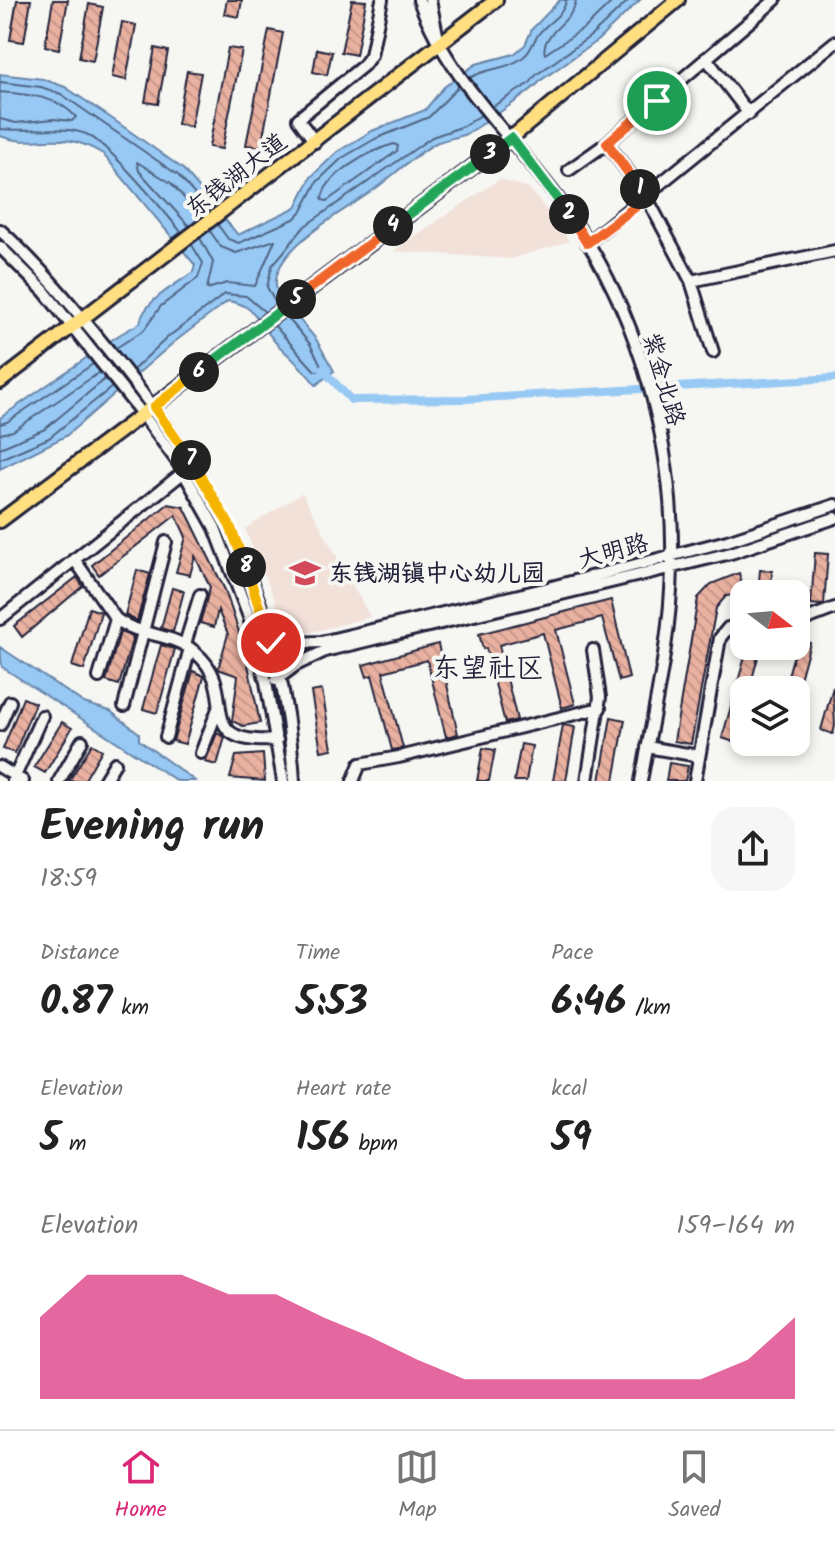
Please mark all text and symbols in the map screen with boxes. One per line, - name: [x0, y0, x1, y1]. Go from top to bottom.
- pin: [623, 67, 691, 135]
- icon: arrive: [635, 79, 679, 123]
- street label: 东钱湖大道: [178, 124, 296, 228]
- pin: 3: [470, 134, 510, 174]
- text: 3: [484, 136, 496, 171]
- pin: 1: [620, 169, 660, 209]
- text: 1: [637, 171, 643, 206]
- pin: 2: [549, 194, 589, 234]
- text: 2: [563, 196, 575, 231]
- pin: 4: [373, 206, 413, 246]
- text: 4: [387, 208, 399, 243]
- pin: 5: [276, 279, 316, 319]
- text: 5: [290, 281, 302, 316]
- street label: 紫金北路: [631, 328, 695, 431]
- pin: 6: [179, 352, 219, 392]
- text: 6: [193, 354, 205, 389]
- pin: 7: [171, 440, 211, 480]
- text: 7: [186, 442, 196, 477]
- street label: 大明路: [574, 524, 653, 581]
- pin: 8: [226, 547, 266, 587]
- text: 8: [240, 549, 252, 584]
- place label: 东钱湖镇中心幼儿园: [329, 555, 545, 594]
- school or university icon: 东钱湖镇中心幼儿园: [288, 556, 322, 590]
- north arrow: [730, 580, 810, 660]
- map controls: [730, 580, 810, 756]
- pin: [237, 609, 305, 677]
- icon: check: [249, 621, 293, 665]
- district label: 东望社区: [432, 647, 544, 692]
- button: layers: [730, 676, 810, 756]
- text: Evening run: [40, 793, 264, 863]
- button: share: [711, 807, 795, 891]
- text: 18:59: [40, 858, 97, 900]
- text: Distance: [40, 936, 119, 971]
- text: Time: [296, 936, 340, 971]
- text: Pace: [551, 936, 593, 971]
- text: 0.87: [40, 971, 112, 1035]
- text: 5:53: [296, 971, 368, 1035]
- text: 6:46: [551, 971, 626, 1035]
- text: km: [112, 991, 149, 1026]
- text: /km: [626, 991, 671, 1026]
- text: Elevation: [40, 1072, 123, 1107]
- text: Heart rate: [296, 1072, 391, 1107]
- text: kcal: [551, 1072, 587, 1107]
- text: 5: [40, 1107, 60, 1171]
- text: 156: [296, 1107, 350, 1171]
- text: 59: [551, 1107, 592, 1171]
- text: m: [60, 1127, 87, 1162]
- text: bpm: [350, 1127, 398, 1162]
- text: Elevation: [40, 1205, 138, 1247]
- text: 159–164 m: [676, 1205, 795, 1247]
- tab: Home: [114, 1445, 167, 1528]
- tab: Map: [395, 1445, 439, 1528]
- tab: Saved: [668, 1445, 721, 1528]

